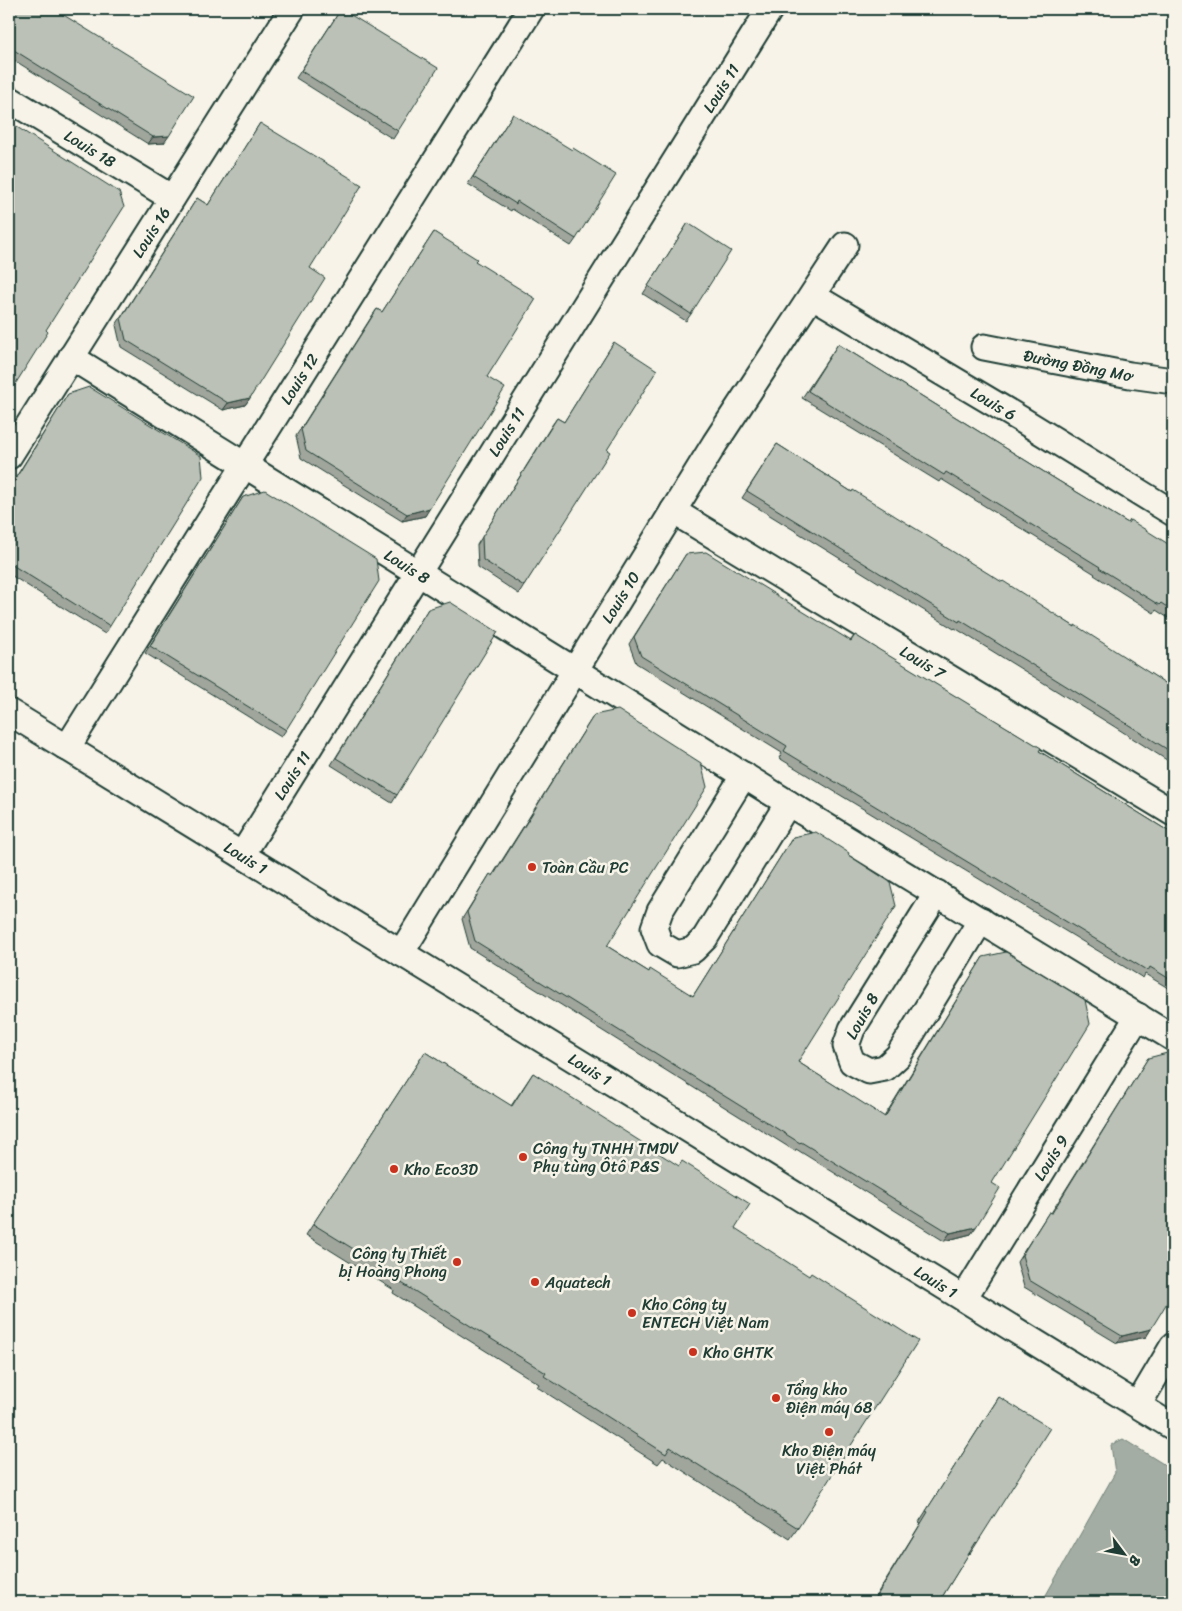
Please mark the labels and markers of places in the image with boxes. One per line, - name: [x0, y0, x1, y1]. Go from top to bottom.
- place label: Toàn Cầu PC: [542, 853, 629, 882]
- marker: Toàn Cầu PC: [526, 861, 538, 873]
- place label: Công ty TNHH TMDV Phụ tùng Ôtô P&S: [533, 1134, 679, 1181]
- marker: Công ty TNHH TMDV Phụ tùng Ôtô P&S: [517, 1151, 529, 1163]
- place label: Kho Eco3D: [404, 1155, 478, 1184]
- marker: Kho Eco3D: [388, 1163, 400, 1175]
- place label: Công ty Thiết bị Hoàng Phong: [339, 1239, 447, 1286]
- marker: Công ty Thiết bị Hoàng Phong: [451, 1256, 463, 1268]
- place label: Aquatech: [544, 1268, 611, 1297]
- marker: Aquatech: [529, 1276, 541, 1288]
- place label: Kho Công ty ENTECH Việt Nam: [642, 1290, 769, 1337]
- marker: Kho Công ty ENTECH Việt Nam: [626, 1307, 638, 1319]
- place label: Kho GHTK: [703, 1338, 775, 1367]
- marker: Kho GHTK: [687, 1346, 699, 1358]
- place label: Tổng kho Điện máy 68: [786, 1375, 873, 1422]
- marker: Tổng kho Điện máy 68: [770, 1392, 782, 1404]
- marker: Kho Điện máy Việt Phát: [823, 1426, 835, 1438]
- place label: Kho Điện máy Việt Phát: [782, 1436, 877, 1483]

